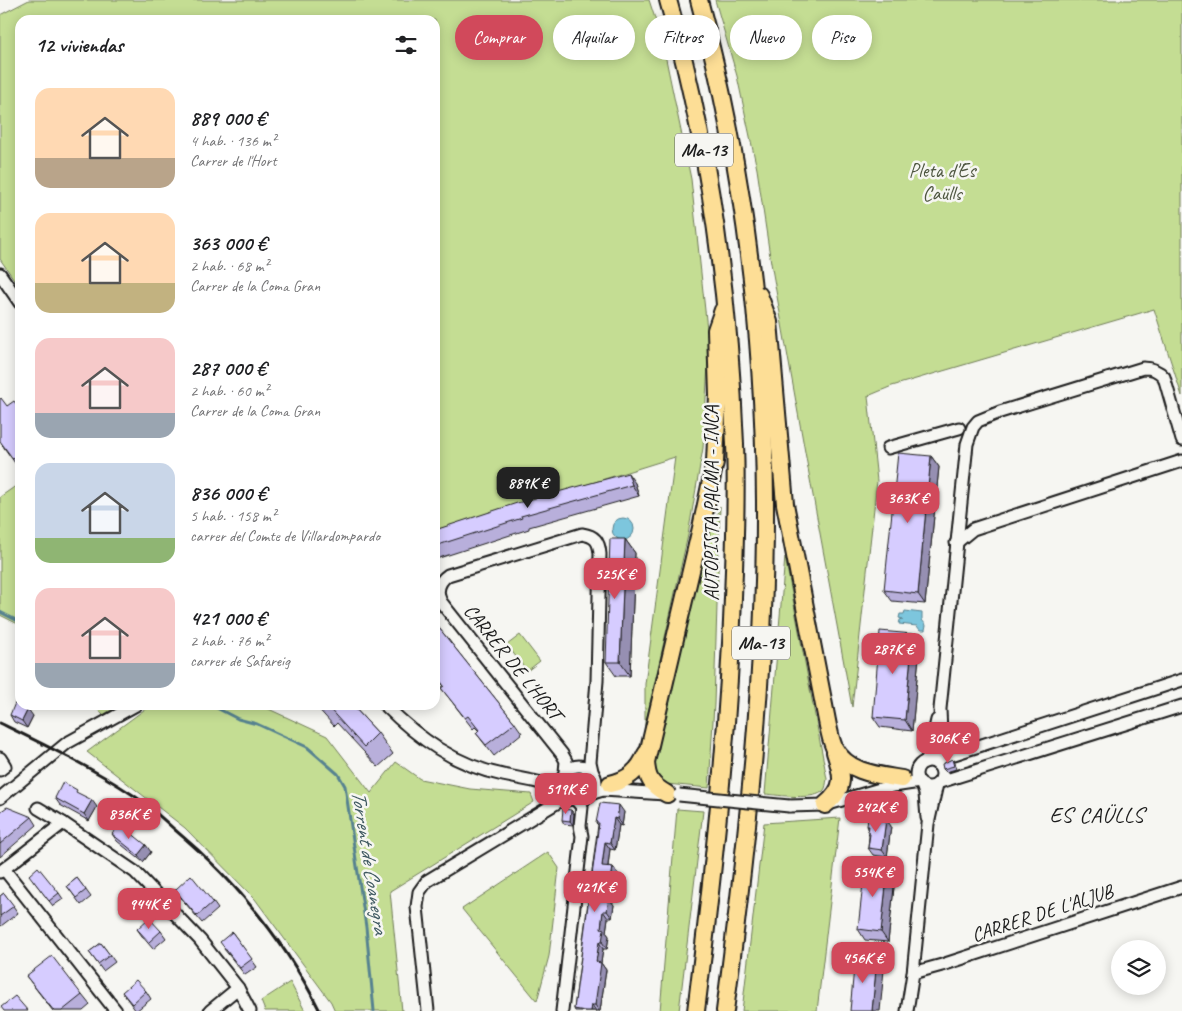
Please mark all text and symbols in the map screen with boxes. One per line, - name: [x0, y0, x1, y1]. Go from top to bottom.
- chip: Comprar: [455, 15, 543, 60]
- chip: Alquilar: [553, 15, 635, 60]
- chip: Filtros: [645, 15, 720, 60]
- chip: Nuevo: [730, 15, 802, 60]
- chip: Piso: [812, 15, 872, 60]
- icon: filters: [392, 31, 420, 59]
- text: 12 viviendas: [35, 32, 123, 58]
- text: 889 000 €: [190, 105, 266, 131]
- icon: home: [75, 108, 135, 168]
- text: 4 hab. · 136 m²: [190, 131, 276, 151]
- road number: Ma-13: [675, 134, 733, 166]
- text: Carrer de l'Hort: [190, 151, 277, 171]
- park label: Pleta d'Es Caülls: [909, 158, 977, 206]
- text: 363 000 €: [190, 230, 267, 256]
- icon: home: [75, 233, 135, 293]
- text: 2 hab. · 68 m²: [190, 256, 269, 276]
- text: Carrer de la Coma Gran: [190, 276, 320, 296]
- text: 287 000 €: [190, 355, 266, 381]
- icon: home: [75, 358, 135, 418]
- text: 2 hab. · 60 m²: [190, 381, 269, 401]
- text: Carrer de la Coma Gran: [190, 401, 320, 421]
- street label: AUTOPISTA PALMA - INCA: [699, 404, 724, 601]
- pin: 889K €: [487, 466, 569, 509]
- text: 889K €: [508, 473, 548, 493]
- text: 836 000 €: [190, 480, 267, 506]
- pin: 363K €: [867, 482, 949, 524]
- icon: home: [75, 483, 135, 543]
- text: 363K €: [887, 488, 929, 508]
- text: 5 hab. · 158 m²: [190, 506, 276, 526]
- text: carrer del Comte de Villardompardo: [190, 526, 380, 546]
- pin: 525K €: [574, 558, 656, 600]
- text: 525K €: [595, 564, 635, 584]
- street label: CARRER DE L'HORT: [458, 599, 571, 729]
- text: 421 000 €: [190, 605, 266, 631]
- icon: home: [75, 608, 135, 668]
- road number: Ma-13: [732, 626, 790, 660]
- text: 2 hab. · 76 m²: [190, 631, 269, 651]
- pin: 287K €: [852, 632, 934, 675]
- text: 287K €: [873, 639, 913, 659]
- text: carrer de Safareig: [190, 651, 290, 671]
- pin: 306K €: [907, 722, 989, 764]
- text: 306K €: [927, 728, 969, 748]
- pin: 519K €: [525, 772, 607, 815]
- text: 519K €: [546, 779, 586, 799]
- water label: Torrent de Coanegra: [346, 788, 394, 937]
- pin: 242K €: [835, 790, 917, 833]
- text: 242K €: [856, 797, 896, 817]
- pin: 836K €: [88, 798, 170, 840]
- district label: ES CAÜLLS: [1050, 801, 1148, 829]
- text: 836K €: [108, 804, 150, 824]
- pin: 554K €: [832, 856, 914, 898]
- text: 554K €: [853, 862, 893, 882]
- pin: 421K €: [554, 870, 636, 913]
- text: 421K €: [575, 877, 615, 897]
- street label: CARRER DE L'ALJUB: [968, 878, 1117, 948]
- pin: 944K €: [108, 888, 190, 930]
- text: 944K €: [129, 894, 169, 914]
- map controls: [1111, 940, 1166, 995]
- button: layers: [1111, 940, 1166, 995]
- pin: 456K €: [822, 942, 904, 984]
- text: 456K €: [843, 948, 883, 968]

